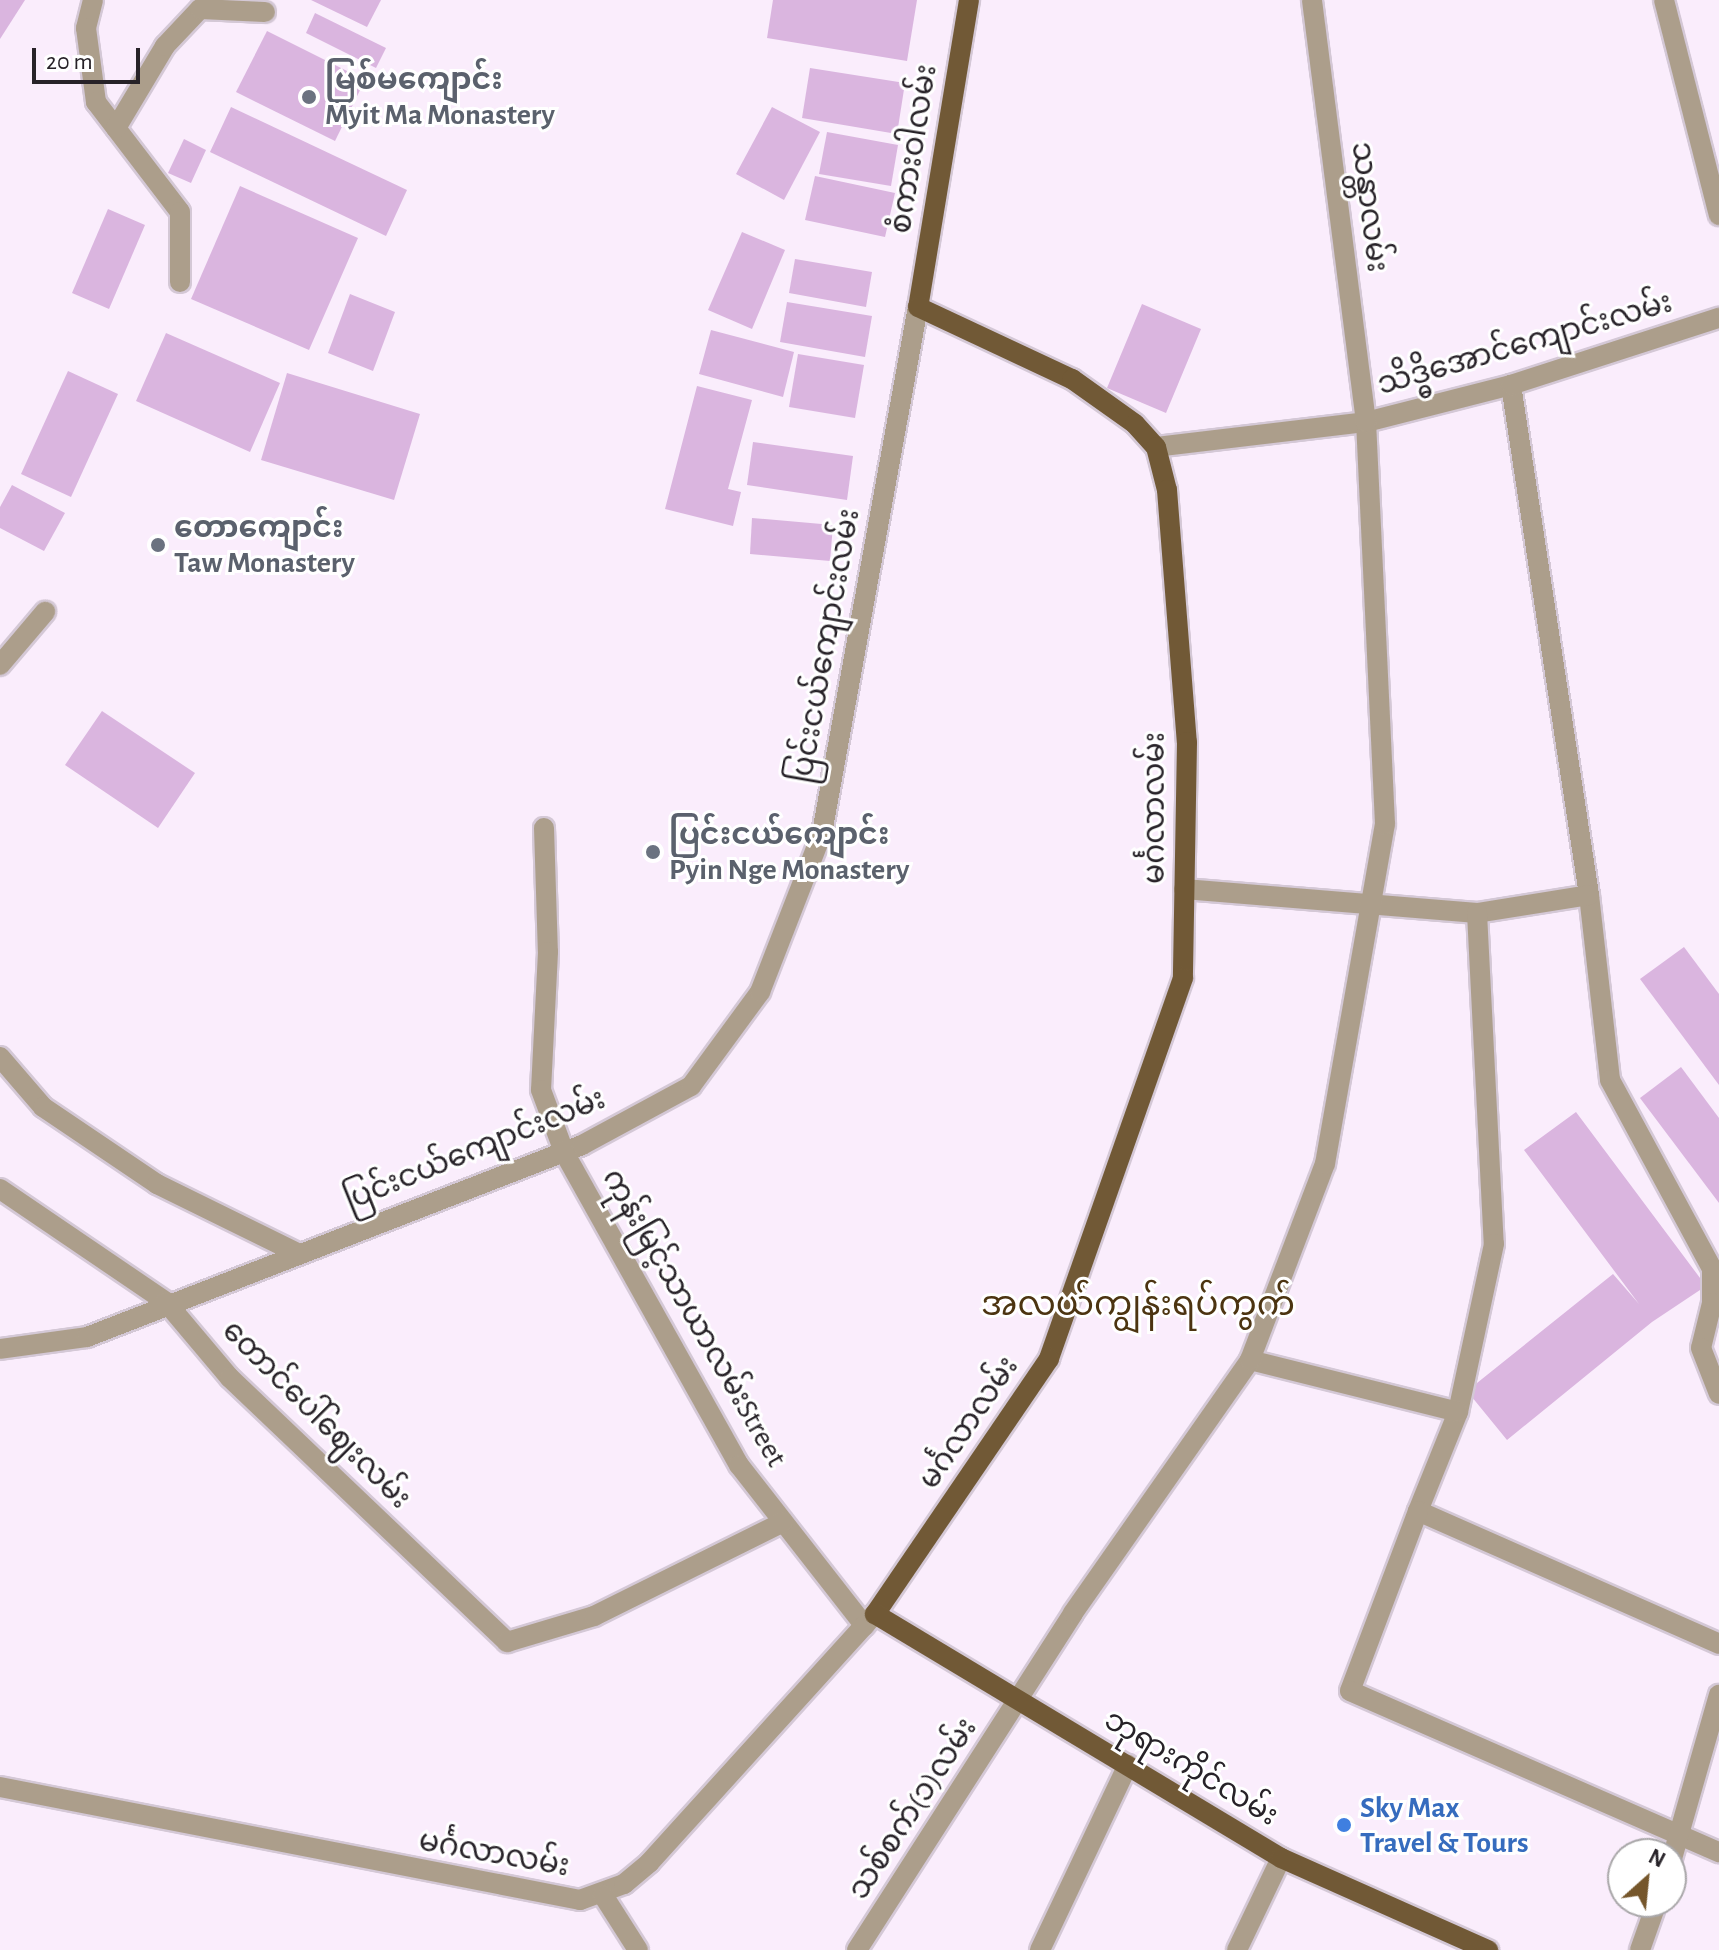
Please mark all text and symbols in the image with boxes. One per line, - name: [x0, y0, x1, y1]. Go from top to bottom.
- scale bar: [36, 32, 144, 82]
- text: 20 m: [46, 50, 93, 74]
- place label: မြစ်မကျောင်း Myit Ma Monastery: [325, 62, 555, 132]
- street label: စံကားဝါလမ်း: [883, 62, 945, 236]
- marker: မြစ်မကျောင်း Myit Ma Monastery: [300, 88, 318, 106]
- street label: သန္တာလမ်း: [1343, 140, 1395, 274]
- street label: သိဒ္ဓိအောင်ကျောင်းလမ်း: [1374, 285, 1676, 403]
- street label: ပြင်းငယ်ကျောင်းလမ်း: [784, 506, 868, 786]
- place label: တောကျောင်း Taw Monastery: [174, 510, 355, 580]
- marker: တောကျောင်း Taw Monastery: [149, 536, 167, 554]
- street label: မင်္ဂလာလမ်း: [1137, 732, 1173, 884]
- place label: ပြင်းငယ်ကျောင်း Pyin Nge Monastery: [669, 817, 909, 888]
- marker: ပြင်းငယ်ကျောင်း Pyin Nge Monastery: [644, 843, 662, 861]
- street label: ပြင်းငယ်ကျောင်းလမ်း: [339, 1081, 611, 1219]
- street label: ကုန်းမြင့်သာယာလမ်းStreet: [594, 1163, 794, 1473]
- district label: အလယ်ကျွန်းရပ်ကွက်: [981, 1286, 1295, 1326]
- street label: တောင်ပေါ်ဈေးလမ်း: [214, 1313, 418, 1517]
- street label: မင်္ဂလာလမ်း: [912, 1350, 1026, 1496]
- street label: ဘုရားကိုင်လမ်း: [1098, 1702, 1284, 1834]
- street label: သစ်စက်(၁)လမ်း: [841, 1712, 985, 1906]
- place label: Sky Max Travel & Tours: [1360, 1790, 1529, 1860]
- marker: Sky Max Travel & Tours: [1335, 1816, 1353, 1834]
- street label: မင်္ဂလာလမ်း: [416, 1823, 572, 1885]
- north arrow: [1607, 1838, 1687, 1918]
- text: N: [1645, 1845, 1669, 1872]

